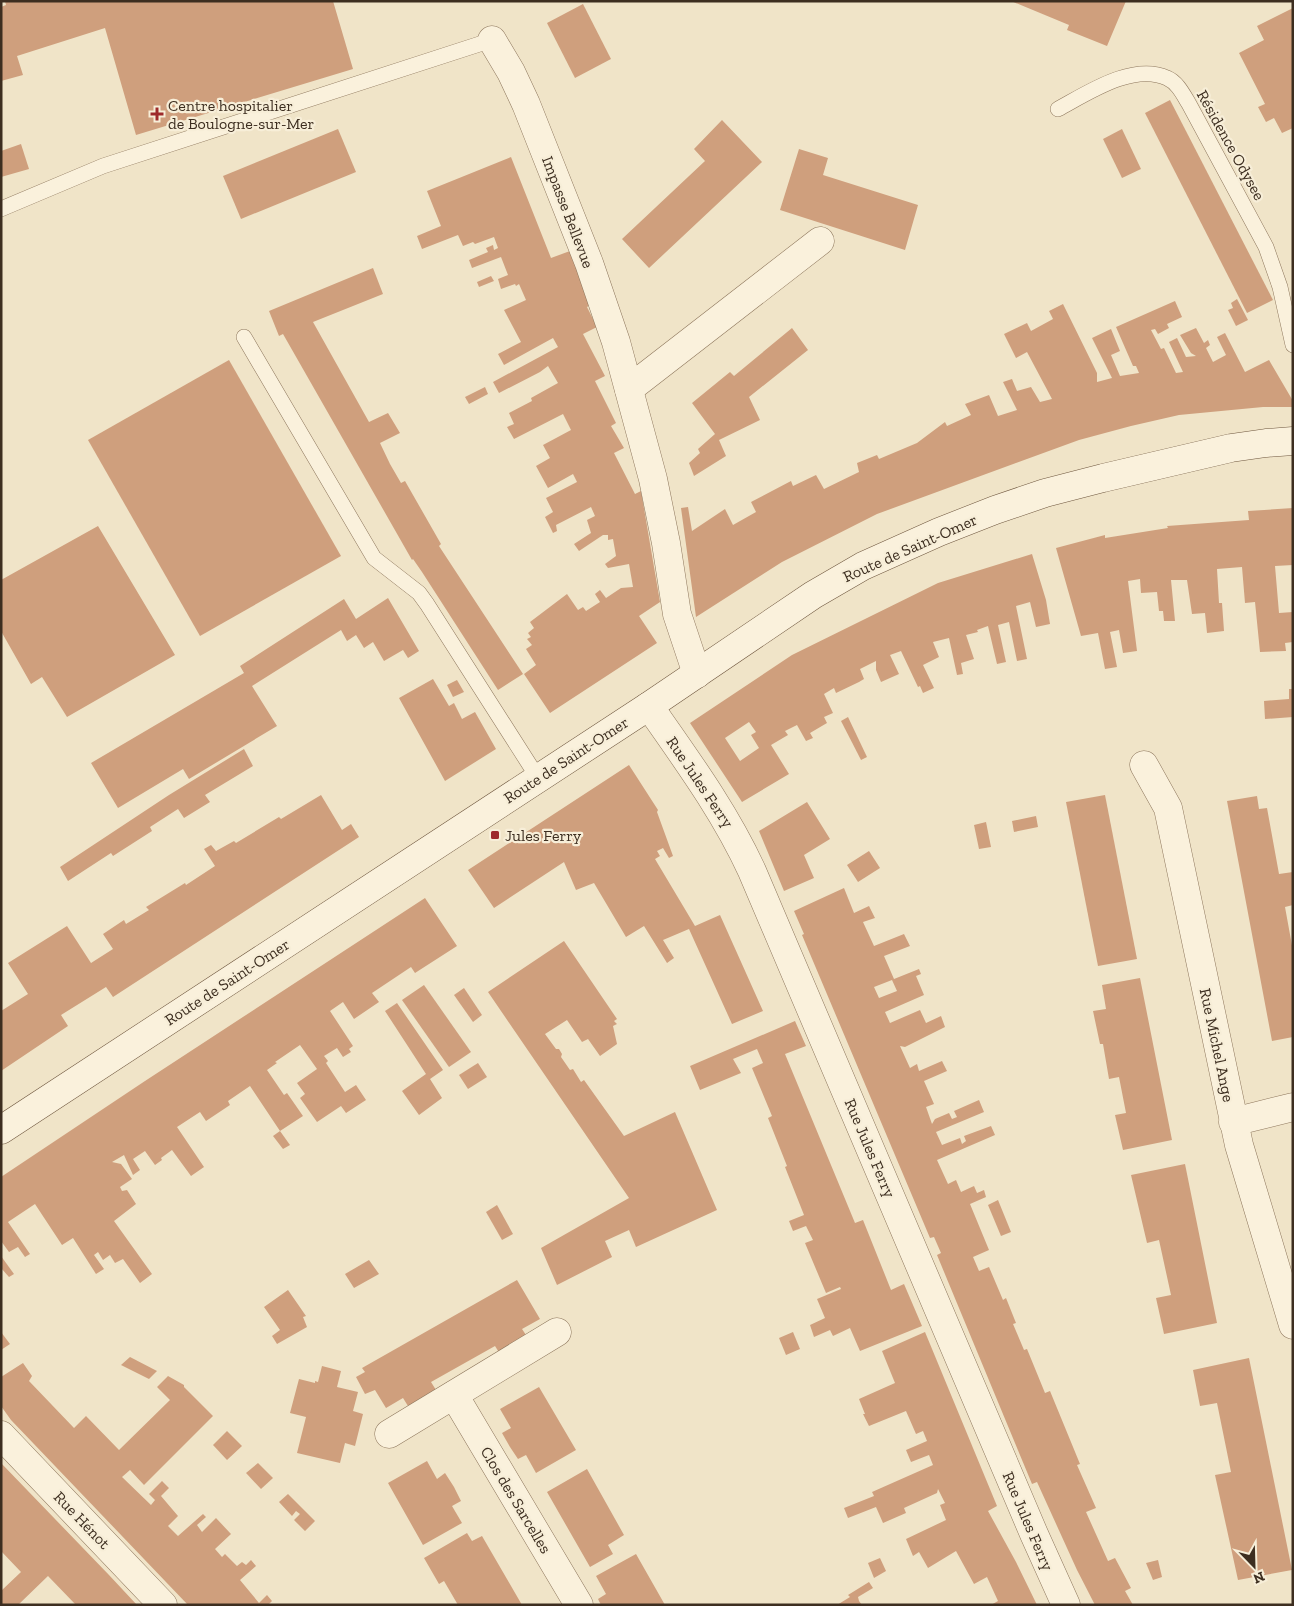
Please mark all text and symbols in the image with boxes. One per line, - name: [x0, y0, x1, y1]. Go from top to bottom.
- street label: Résidence Odysee: [1193, 87, 1269, 203]
- place label: Centre hospitalier de Boulogne-sur-Mer: [168, 96, 314, 133]
- marker: Centre hospitalier de Boulogne-sur-Mer: [150, 107, 164, 121]
- street label: Impasse Bellevue: [538, 153, 598, 271]
- street label: Route de Saint-Omer: [840, 510, 980, 586]
- street label: Route de Saint-Omer: [500, 712, 632, 807]
- street label: Rue Jules Ferry: [663, 733, 738, 832]
- place label: Jules Ferry: [505, 826, 582, 845]
- marker: Jules Ferry: [489, 829, 501, 841]
- street label: Route de Saint-Omer: [161, 934, 293, 1029]
- street label: Rue Michel Ange: [1196, 986, 1238, 1104]
- street label: Rue Jules Ferry: [841, 1096, 900, 1201]
- street label: Clos des Sarcelles: [477, 1443, 555, 1557]
- street label: Rue Jules Ferry: [999, 1469, 1058, 1574]
- street label: Rue Hénot: [50, 1487, 114, 1553]
- north arrow: [1229, 1541, 1279, 1591]
- text: N: [1250, 1568, 1267, 1588]

